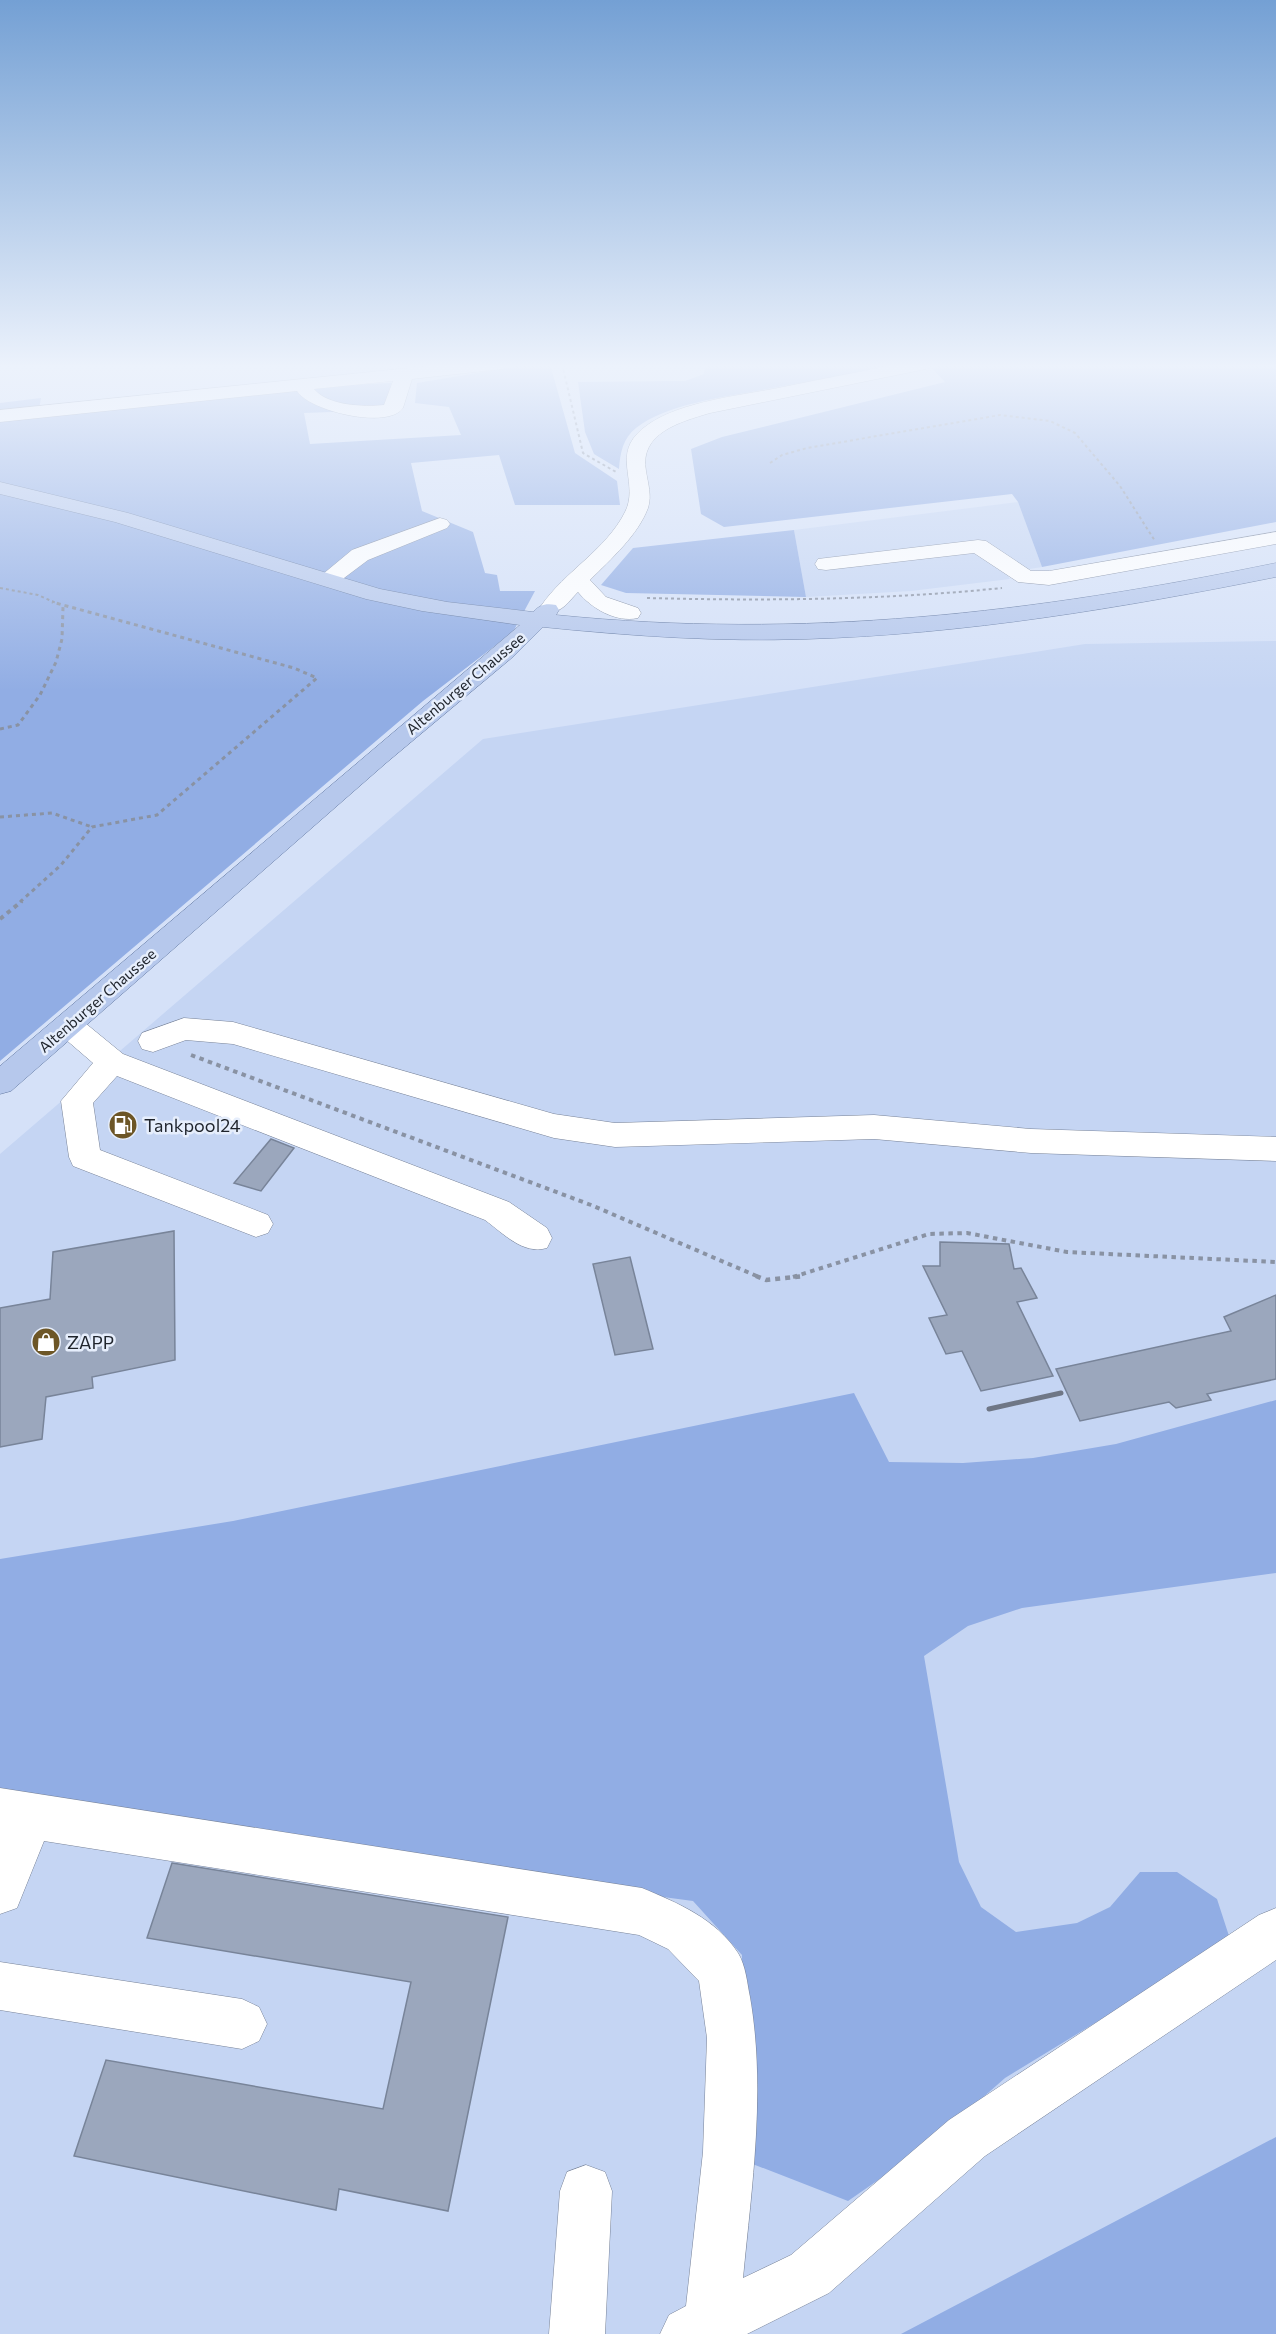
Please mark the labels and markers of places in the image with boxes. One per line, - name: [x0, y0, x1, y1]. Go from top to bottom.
- fuel station icon: Tankpool24: [107, 1109, 139, 1141]
- place label: Tankpool24: [144, 1114, 241, 1136]
- shop icon: ZAPP: [30, 1326, 62, 1358]
- place label: ZAPP: [67, 1331, 114, 1353]

